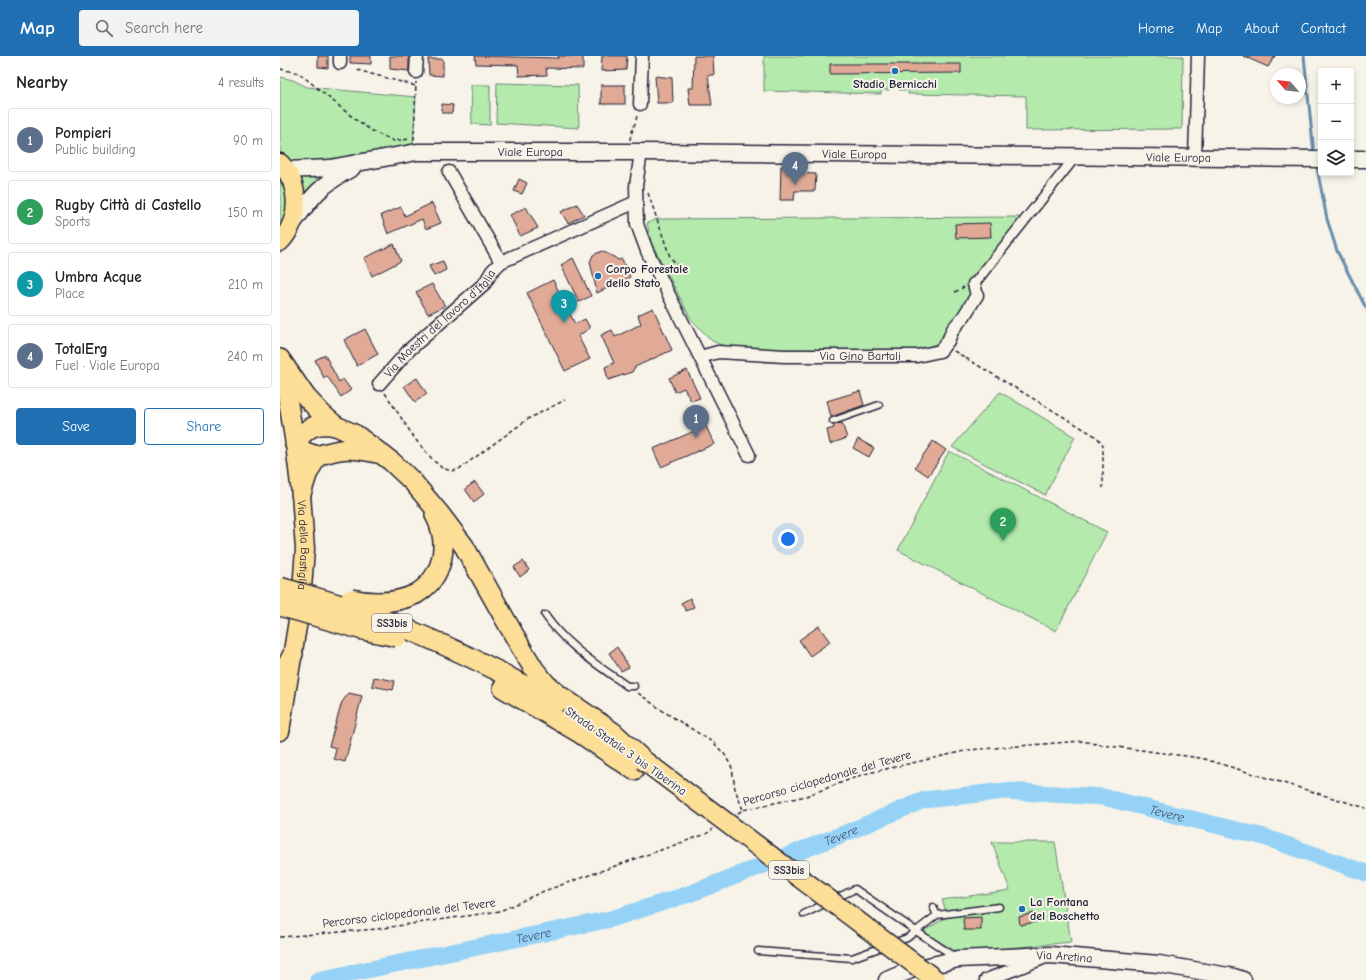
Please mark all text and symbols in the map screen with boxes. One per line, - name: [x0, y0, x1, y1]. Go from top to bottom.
- search box: [79, 10, 359, 46]
- text: Map: [20, 17, 55, 39]
- icon: search: [93, 17, 115, 39]
- text: Search here: [125, 19, 203, 37]
- text: Home: [1138, 20, 1174, 37]
- text: Map: [1196, 20, 1222, 37]
- text: About: [1244, 20, 1279, 37]
- text: Contact: [1301, 20, 1346, 37]
- marker: Stadio Bernicchi: [890, 66, 900, 76]
- north arrow: [1270, 68, 1306, 104]
- map controls: [1318, 68, 1354, 176]
- button: +: [1318, 68, 1354, 104]
- text: Nearby: [16, 73, 67, 92]
- text: 4 results: [218, 75, 264, 90]
- place label: Stadio Bernicchi: [853, 77, 937, 91]
- button: −: [1318, 104, 1354, 140]
- text: Pompieri: [55, 124, 112, 142]
- text: 1: [27, 133, 33, 148]
- text: 90 m: [233, 133, 263, 148]
- button: layers: [1318, 140, 1354, 176]
- text: Public building: [55, 142, 136, 157]
- street label: Viale Europa: [498, 145, 563, 159]
- street label: Viale Europa: [822, 147, 887, 162]
- street label: Viale Europa: [1146, 150, 1211, 165]
- pin: 4: [782, 152, 808, 185]
- text: Rugby Città di Castello: [55, 196, 201, 214]
- text: 2: [27, 205, 33, 220]
- text: 150 m: [228, 205, 263, 220]
- text: Sports: [55, 214, 90, 229]
- place label: Corpo Forestale dello Stato: [606, 262, 688, 290]
- street label: Via Maestri del lavoro d'Italia: [381, 267, 498, 380]
- text: Umbra Acque: [55, 268, 142, 286]
- marker: Corpo Forestale dello Stato: [593, 271, 603, 281]
- text: 3: [27, 277, 33, 292]
- text: 210 m: [228, 277, 263, 292]
- text: Place: [55, 286, 85, 301]
- pin: 3: [551, 290, 577, 323]
- text: TotalErg: [55, 340, 108, 358]
- text: 4: [27, 349, 33, 364]
- text: 240 m: [227, 349, 263, 364]
- street label: Via Gino Bartali: [820, 349, 901, 363]
- text: Fuel · Viale Europa: [55, 358, 160, 373]
- pin: 1: [683, 405, 709, 438]
- button: Save: [16, 408, 136, 445]
- button: Share: [144, 408, 264, 445]
- street label: Via della Bastiglia: [294, 500, 312, 591]
- pin: 2: [990, 508, 1016, 541]
- your location: [778, 529, 798, 549]
- road number: SS3bis: [372, 614, 412, 632]
- street label: Strada Statale 3 bis Tiberina: [563, 704, 689, 798]
- street label: Percorso ciclopedonale del Tevere: [741, 747, 913, 809]
- water label: Tevere: [1148, 801, 1187, 825]
- water label: Tevere: [821, 821, 860, 849]
- road number: SS3bis: [769, 861, 809, 879]
- street label: Percorso ciclopedonale del Tevere: [322, 895, 496, 931]
- place label: La Fontana del Boschetto: [1030, 895, 1100, 923]
- marker: La Fontana del Boschetto: [1017, 904, 1027, 914]
- water label: Tevere: [514, 924, 553, 946]
- street label: Via Aretina: [1036, 948, 1093, 965]

